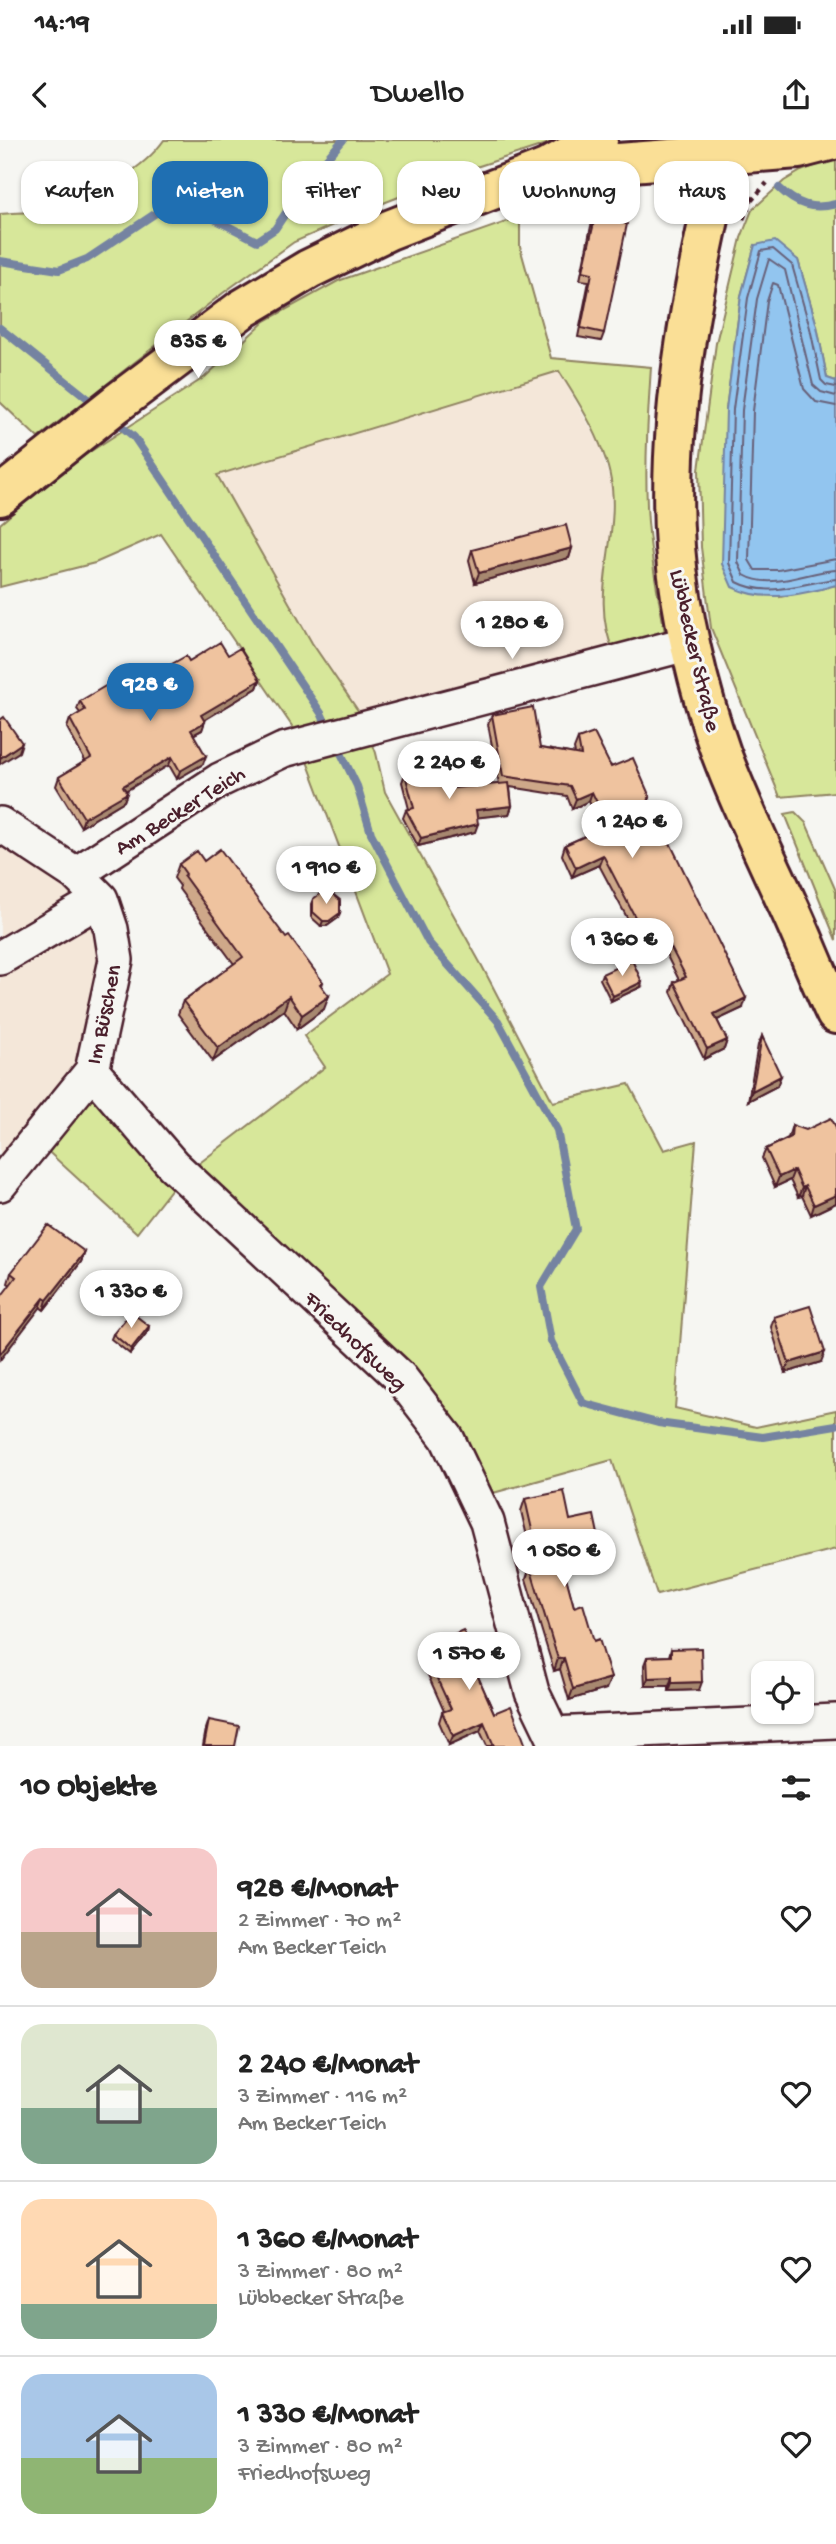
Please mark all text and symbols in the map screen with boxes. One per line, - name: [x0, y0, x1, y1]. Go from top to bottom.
- text: 14:19: [35, 9, 90, 40]
- icon: back: [21, 76, 59, 114]
- text: Dwello: [372, 76, 464, 114]
- icon: share: [777, 76, 815, 114]
- chip: Kaufen: [21, 161, 138, 224]
- chip: Mieten: [152, 161, 268, 224]
- chip: Filter: [282, 161, 383, 224]
- chip: Neu: [397, 161, 485, 224]
- chip: Wohnung: [499, 161, 640, 224]
- chip: Haus: [654, 161, 749, 224]
- pin: 835 €: [149, 320, 247, 380]
- text: 835 €: [170, 329, 226, 356]
- street label: Lübbecker Straße: [662, 567, 726, 736]
- pin: 1 280 €: [447, 602, 577, 661]
- text: 1 280 €: [477, 610, 547, 637]
- pin: 928 €: [101, 664, 199, 723]
- text: 928 €: [123, 672, 177, 699]
- pin: 2 240 €: [384, 742, 514, 801]
- text: 2 240 €: [413, 750, 485, 777]
- street label: Am Becker Teich: [111, 761, 251, 863]
- pin: 1 240 €: [567, 800, 697, 860]
- text: 1 240 €: [597, 809, 667, 836]
- pin: 1 910 €: [261, 846, 391, 906]
- text: 1 910 €: [292, 855, 360, 882]
- pin: 1 360 €: [557, 918, 687, 978]
- text: 1 360 €: [587, 927, 657, 954]
- street label: Im Büschen: [82, 962, 129, 1067]
- pin: 1 330 €: [66, 1270, 196, 1330]
- text: 1 330 €: [96, 1279, 166, 1306]
- street label: Friedhofsweg: [297, 1286, 412, 1398]
- pin: 1 050 €: [499, 1530, 629, 1589]
- text: 1 050 €: [528, 1538, 600, 1565]
- pin: 1 570 €: [404, 1632, 534, 1692]
- text: 1 570 €: [434, 1641, 505, 1668]
- map controls: [751, 1661, 814, 1724]
- button: locate: [751, 1661, 814, 1724]
- icon: filters: [777, 1769, 815, 1807]
- text: 10 Objekte: [21, 1771, 156, 1806]
- text: 928 €/Monat: [238, 1873, 396, 1908]
- icon: home: [77, 1876, 161, 1960]
- icon: heart: [777, 1899, 815, 1937]
- text: 2 Zimmer · 70 m²: [238, 1908, 401, 1935]
- text: Am Becker Teich: [238, 1935, 386, 1962]
- text: 2 240 €/Monat: [238, 2049, 417, 2084]
- icon: home: [77, 2052, 161, 2136]
- icon: heart: [777, 2075, 815, 2113]
- text: 3 Zimmer · 116 m²: [238, 2084, 407, 2111]
- text: Am Becker Teich: [238, 2111, 386, 2138]
- text: 1 360 €/Monat: [238, 2224, 417, 2259]
- icon: home: [77, 2227, 161, 2311]
- icon: heart: [777, 2250, 815, 2288]
- text: 3 Zimmer · 80 m²: [238, 2259, 403, 2286]
- text: Lübbecker Straße: [238, 2286, 404, 2313]
- text: 1 330 €/Monat: [238, 2399, 417, 2434]
- icon: home: [77, 2402, 161, 2486]
- icon: heart: [777, 2425, 815, 2463]
- text: 3 Zimmer · 80 m²: [238, 2434, 403, 2461]
- text: Friedhofsweg: [238, 2461, 371, 2488]

